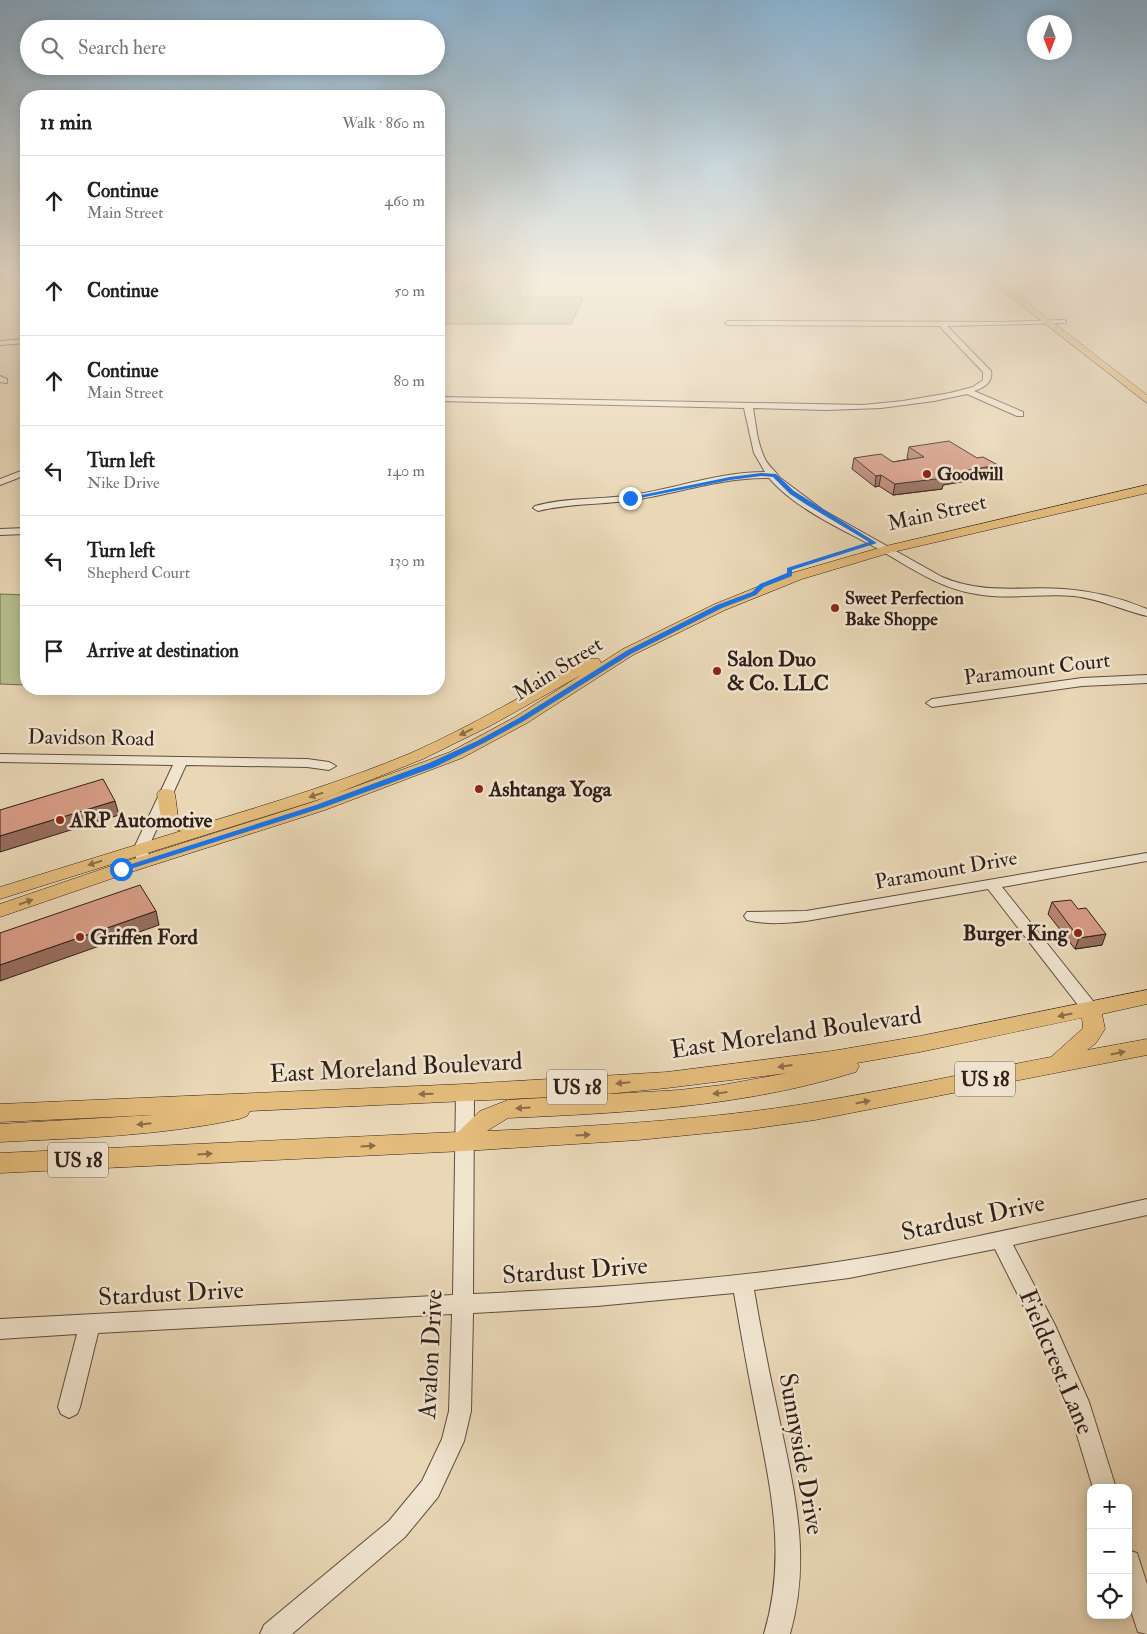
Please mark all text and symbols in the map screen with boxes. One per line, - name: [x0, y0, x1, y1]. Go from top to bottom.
- north arrow: [1027, 15, 1072, 60]
- search box: [20, 20, 445, 75]
- icon: search: [38, 34, 66, 62]
- text: Search here: [78, 36, 166, 60]
- text: 11 min: [40, 109, 92, 136]
- text: Walk · 860 m: [342, 113, 425, 133]
- text: Continue: [87, 179, 158, 203]
- icon: ahead: [40, 187, 68, 215]
- text: 460 m: [384, 191, 425, 211]
- text: Main Street: [87, 203, 163, 223]
- icon: ahead: [40, 277, 68, 305]
- text: Continue: [87, 279, 158, 303]
- text: 50 m: [394, 281, 425, 301]
- text: Continue: [87, 359, 158, 383]
- icon: ahead: [40, 367, 68, 395]
- text: 80 m: [394, 371, 425, 391]
- text: Main Street: [87, 383, 163, 403]
- text: Turn left: [87, 449, 155, 473]
- icon: left: [40, 457, 68, 485]
- text: 140 m: [387, 461, 425, 481]
- place label: Goodwill: [937, 463, 1004, 486]
- marker: Goodwill: [921, 468, 933, 480]
- text: Nike Drive: [87, 473, 160, 493]
- route end: [619, 487, 642, 510]
- street label: Main Street: [885, 489, 989, 537]
- text: Turn left: [87, 539, 155, 563]
- icon: left: [40, 547, 68, 575]
- text: 130 m: [389, 551, 425, 571]
- text: Shepherd Court: [87, 563, 190, 583]
- place label: Sweet Perfection Bake Shoppe: [845, 587, 965, 631]
- marker: Sweet Perfection Bake Shoppe: [829, 602, 841, 614]
- street label: Main Street: [508, 631, 608, 707]
- icon: arrive: [40, 637, 68, 665]
- text: Arrive at destination: [87, 639, 239, 663]
- place label: Salon Duo & Co. LLC: [727, 646, 829, 697]
- street label: Paramount Court: [962, 647, 1112, 691]
- marker: Salon Duo & Co. LLC: [711, 665, 723, 677]
- street label: Davidson Road: [27, 723, 155, 753]
- one-way arrow: [459, 728, 473, 736]
- place label: Ashtanga Yoga: [488, 776, 613, 803]
- marker: Ashtanga Yoga: [473, 783, 485, 795]
- one-way arrow: [309, 791, 324, 799]
- place label: ARP Automotive: [69, 807, 212, 834]
- marker: ARP Automotive: [54, 814, 66, 826]
- street label: Paramount Drive: [873, 844, 1020, 896]
- route start: [110, 858, 133, 881]
- one-way arrow: [87, 860, 102, 868]
- one-way arrow: [18, 898, 33, 905]
- place label: Burger King: [963, 920, 1069, 947]
- place label: Griffen Ford: [90, 924, 199, 951]
- marker: Burger King: [1072, 927, 1084, 939]
- marker: Griffen Ford: [74, 931, 86, 943]
- street label: East Moreland Boulevard: [668, 1000, 924, 1066]
- one-way arrow: [1057, 1011, 1073, 1019]
- street label: East Moreland Boulevard: [269, 1046, 523, 1090]
- one-way arrow: [1111, 1049, 1127, 1057]
- one-way arrow: [777, 1062, 793, 1070]
- road number: US 18: [955, 1062, 1015, 1096]
- road number: US 18: [547, 1070, 607, 1104]
- one-way arrow: [615, 1080, 631, 1088]
- one-way arrow: [711, 1089, 727, 1097]
- one-way arrow: [418, 1091, 434, 1099]
- one-way arrow: [855, 1097, 871, 1105]
- one-way arrow: [515, 1105, 531, 1113]
- one-way arrow: [136, 1120, 152, 1128]
- one-way arrow: [575, 1130, 591, 1138]
- road number: US 18: [48, 1142, 108, 1178]
- one-way arrow: [360, 1142, 376, 1150]
- one-way arrow: [198, 1149, 214, 1157]
- street label: Stardust Drive: [898, 1188, 1048, 1248]
- street label: Stardust Drive: [501, 1250, 649, 1292]
- street label: Stardust Drive: [97, 1275, 245, 1313]
- street label: Fieldcrest Lane: [1012, 1285, 1100, 1439]
- street label: Avalon Drive: [412, 1288, 450, 1421]
- street label: Sunnyside Drive: [772, 1371, 830, 1537]
- map controls: [1087, 1484, 1132, 1619]
- button: +: [1087, 1484, 1132, 1529]
- button: −: [1087, 1529, 1132, 1574]
- button: locate: [1087, 1574, 1132, 1619]

